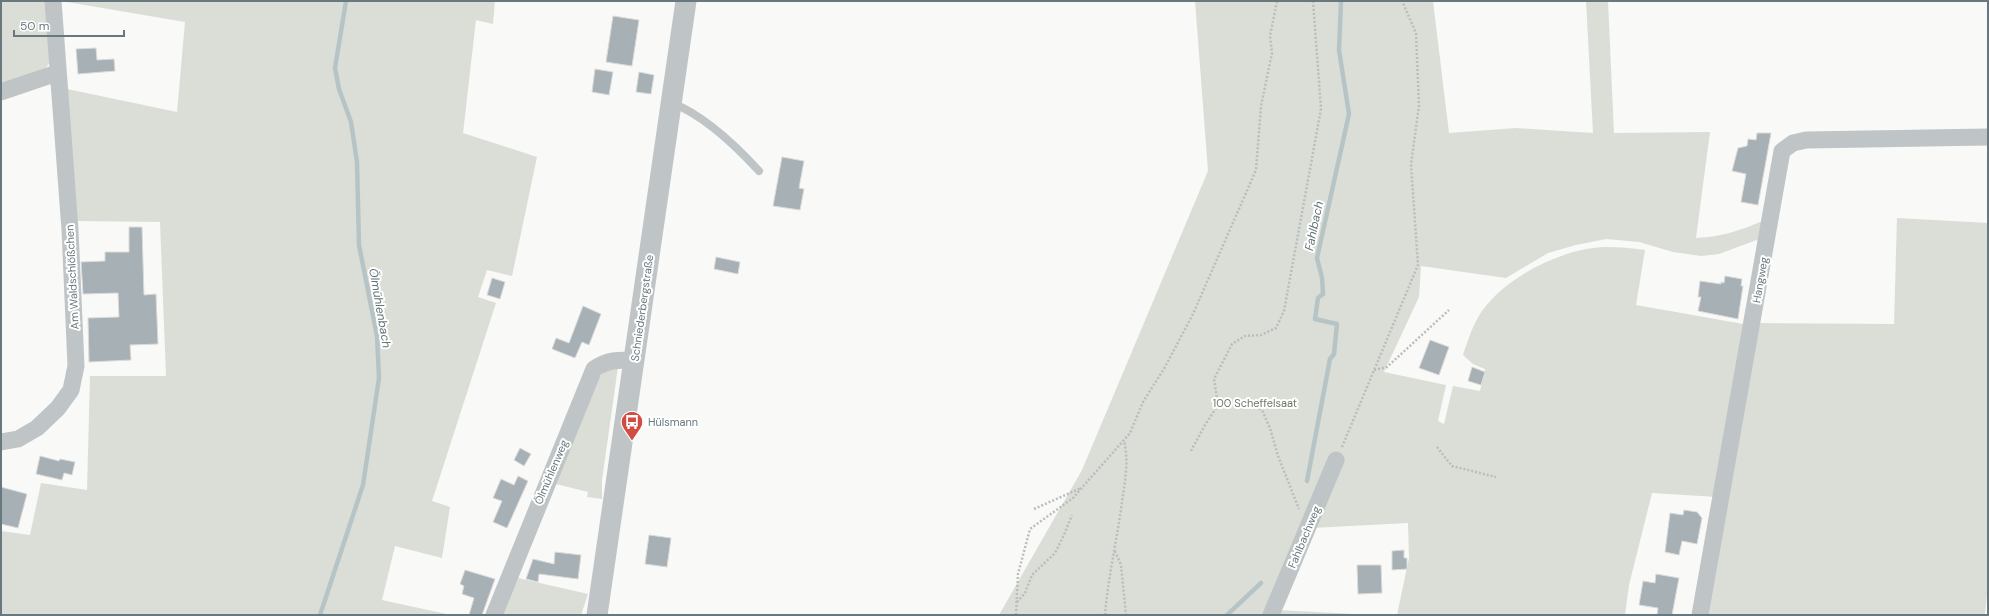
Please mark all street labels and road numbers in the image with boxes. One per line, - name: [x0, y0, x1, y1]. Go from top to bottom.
- street label: Am Waldschlößchen: [62, 224, 82, 330]
- street label: Schniederbergstraße: [628, 254, 656, 362]
- street label: Hangweg: [1749, 256, 1771, 304]
- street label: Ölmühlenweg: [531, 438, 571, 506]
- street label: Fahlbachweg: [1285, 504, 1323, 570]

